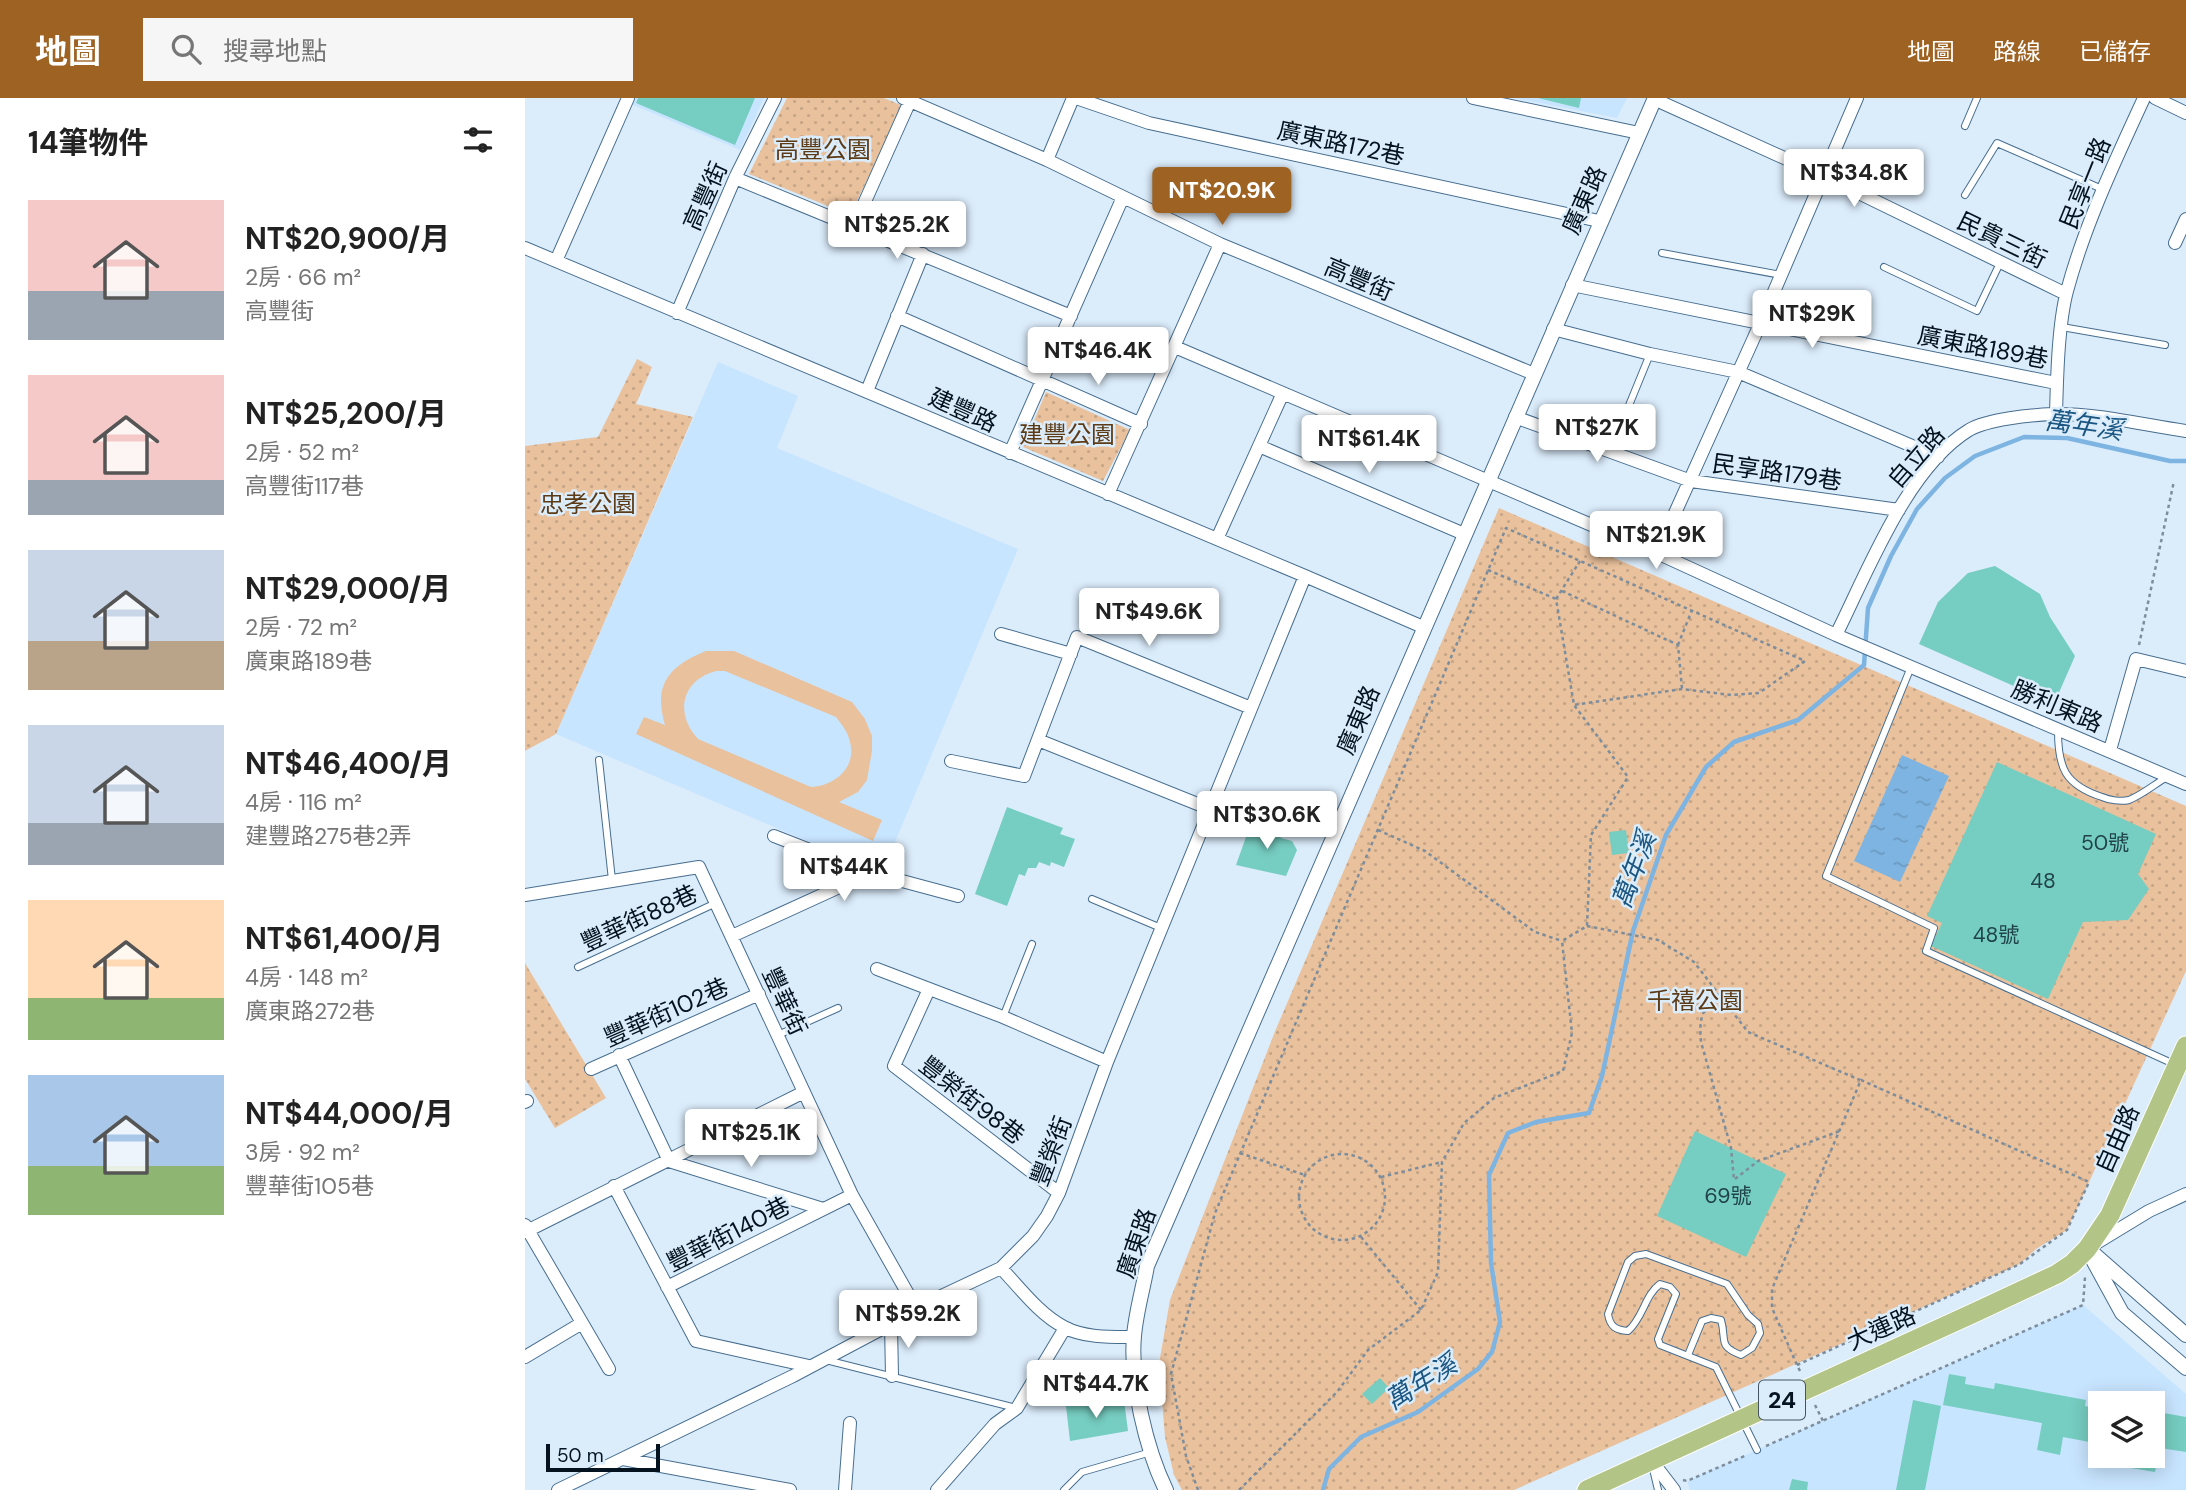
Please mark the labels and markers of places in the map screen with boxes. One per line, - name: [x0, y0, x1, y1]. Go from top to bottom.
- pin: NT$34.8K: [1782, 150, 1926, 209]
- pin: NT$20.9K: [1150, 167, 1294, 227]
- pin: NT$25.2K: [825, 202, 969, 261]
- pin: NT$29K: [1755, 290, 1869, 350]
- pin: NT$46.4K: [1026, 328, 1170, 387]
- pin: NT$27K: [1540, 404, 1654, 464]
- pin: NT$61.4K: [1297, 416, 1441, 475]
- pin: NT$21.9K: [1584, 512, 1728, 571]
- pin: NT$49.6K: [1077, 588, 1221, 648]
- pin: NT$30.6K: [1195, 792, 1339, 851]
- pin: NT$44K: [787, 844, 901, 903]
- pin: NT$25.1K: [679, 1110, 823, 1169]
- pin: NT$59.2K: [836, 1290, 980, 1350]
- pin: NT$44.7K: [1024, 1360, 1168, 1420]

